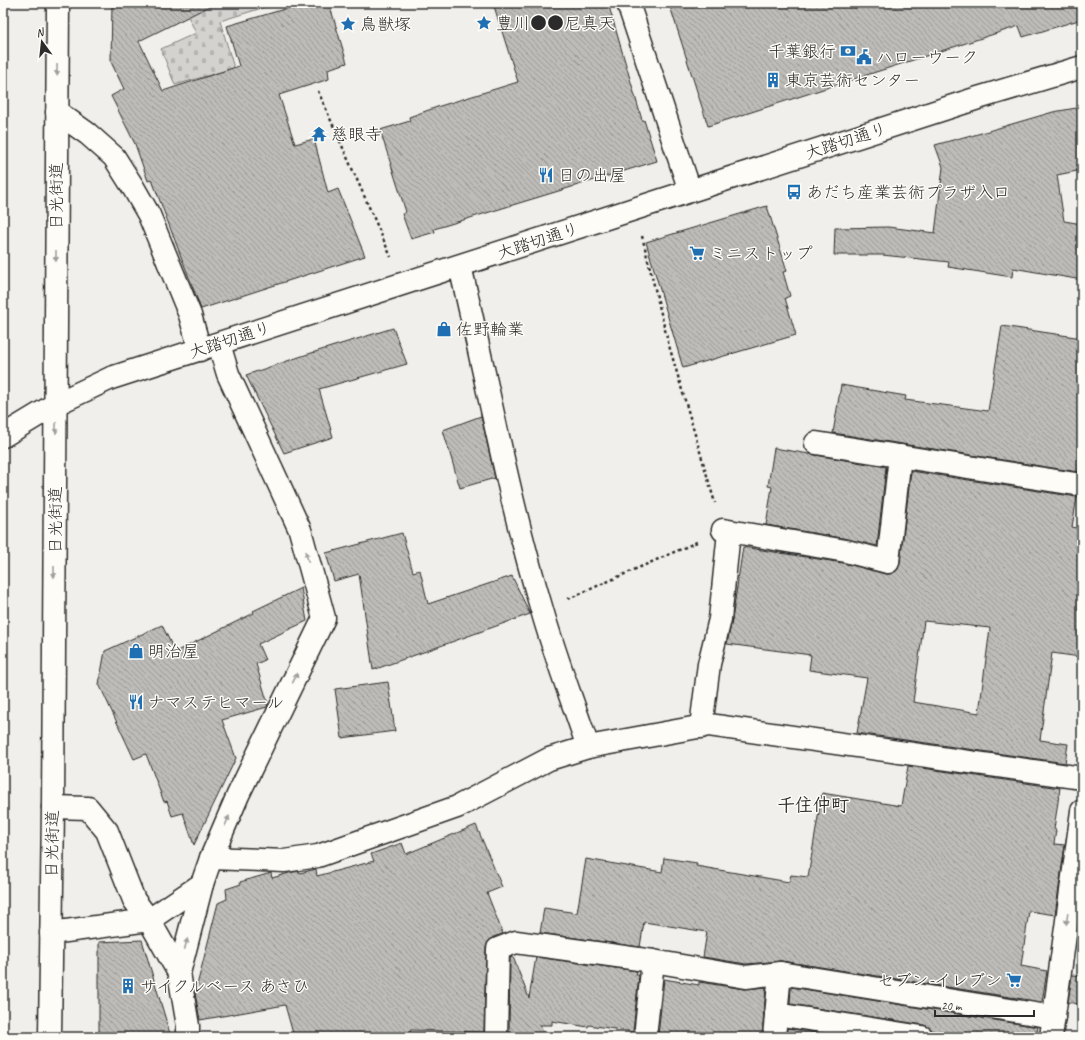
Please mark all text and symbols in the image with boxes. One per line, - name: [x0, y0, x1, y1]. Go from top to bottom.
- place label: 豊川●●尼真天: [496, 13, 615, 34]
- place label: 鳥獣塚: [360, 14, 411, 35]
- place icon: 豊川●●尼真天: [475, 14, 493, 32]
- place icon: 鳥獣塚: [339, 15, 357, 33]
- north arrow: [22, 22, 62, 62]
- text: N: [34, 24, 47, 40]
- place label: 千葉銀行: [768, 41, 836, 62]
- bank icon: 千葉銀行: [839, 42, 857, 60]
- place label: ハローウーク: [876, 47, 978, 68]
- public building icon: ハローウーク: [855, 48, 873, 66]
- one-way arrow: [54, 64, 60, 77]
- place label: 東京芸術センター: [785, 70, 920, 91]
- building icon: 東京芸術センター: [764, 71, 782, 89]
- street label: 大踏切通り: [802, 118, 890, 164]
- place label: 慈眼寺: [331, 124, 382, 145]
- temple icon: 慈眼寺: [310, 125, 328, 143]
- street label: 日光街道: [46, 162, 67, 230]
- place label: 日の出屋: [558, 165, 626, 186]
- restaurant icon: 日の出屋: [537, 166, 555, 184]
- place label: あだち産業芸術プラザ入口: [806, 182, 1010, 203]
- bus stop icon: あだち産業芸術プラザ入口: [785, 183, 803, 201]
- street label: 大踏切通り: [494, 218, 582, 264]
- place label: ミニストップ: [709, 243, 813, 264]
- supermarket icon: ミニストップ: [688, 244, 706, 262]
- one-way arrow: [53, 250, 59, 263]
- street label: 大踏切通り: [186, 317, 274, 363]
- place label: 佐野輪業: [456, 319, 524, 340]
- shop icon: 佐野輪業: [435, 320, 453, 338]
- one-way arrow: [53, 422, 59, 435]
- street label: 日光街道: [45, 486, 66, 554]
- one-way arrow: [304, 550, 310, 562]
- one-way arrow: [51, 566, 57, 579]
- place label: 明治屋: [148, 641, 199, 662]
- shop icon: 明治屋: [127, 642, 145, 660]
- one-way arrow: [292, 672, 298, 684]
- place label: ナマステヒマール: [148, 692, 284, 713]
- restaurant icon: ナマステヒマール: [127, 693, 145, 711]
- district label: 千住仲町: [777, 794, 849, 816]
- street label: 日光街道: [41, 810, 63, 878]
- one-way arrow: [224, 815, 230, 826]
- one-way arrow: [1064, 913, 1071, 925]
- one-way arrow: [184, 938, 190, 950]
- place label: セブン-イレブン: [877, 970, 1002, 991]
- supermarket icon: セブン-イレブン: [1005, 971, 1023, 989]
- place label: サイクルベース あさひ: [140, 976, 309, 997]
- building icon: サイクルベース あさひ: [119, 977, 137, 995]
- scale bar: [935, 992, 1034, 1018]
- text: 20 m: [941, 998, 963, 1014]

